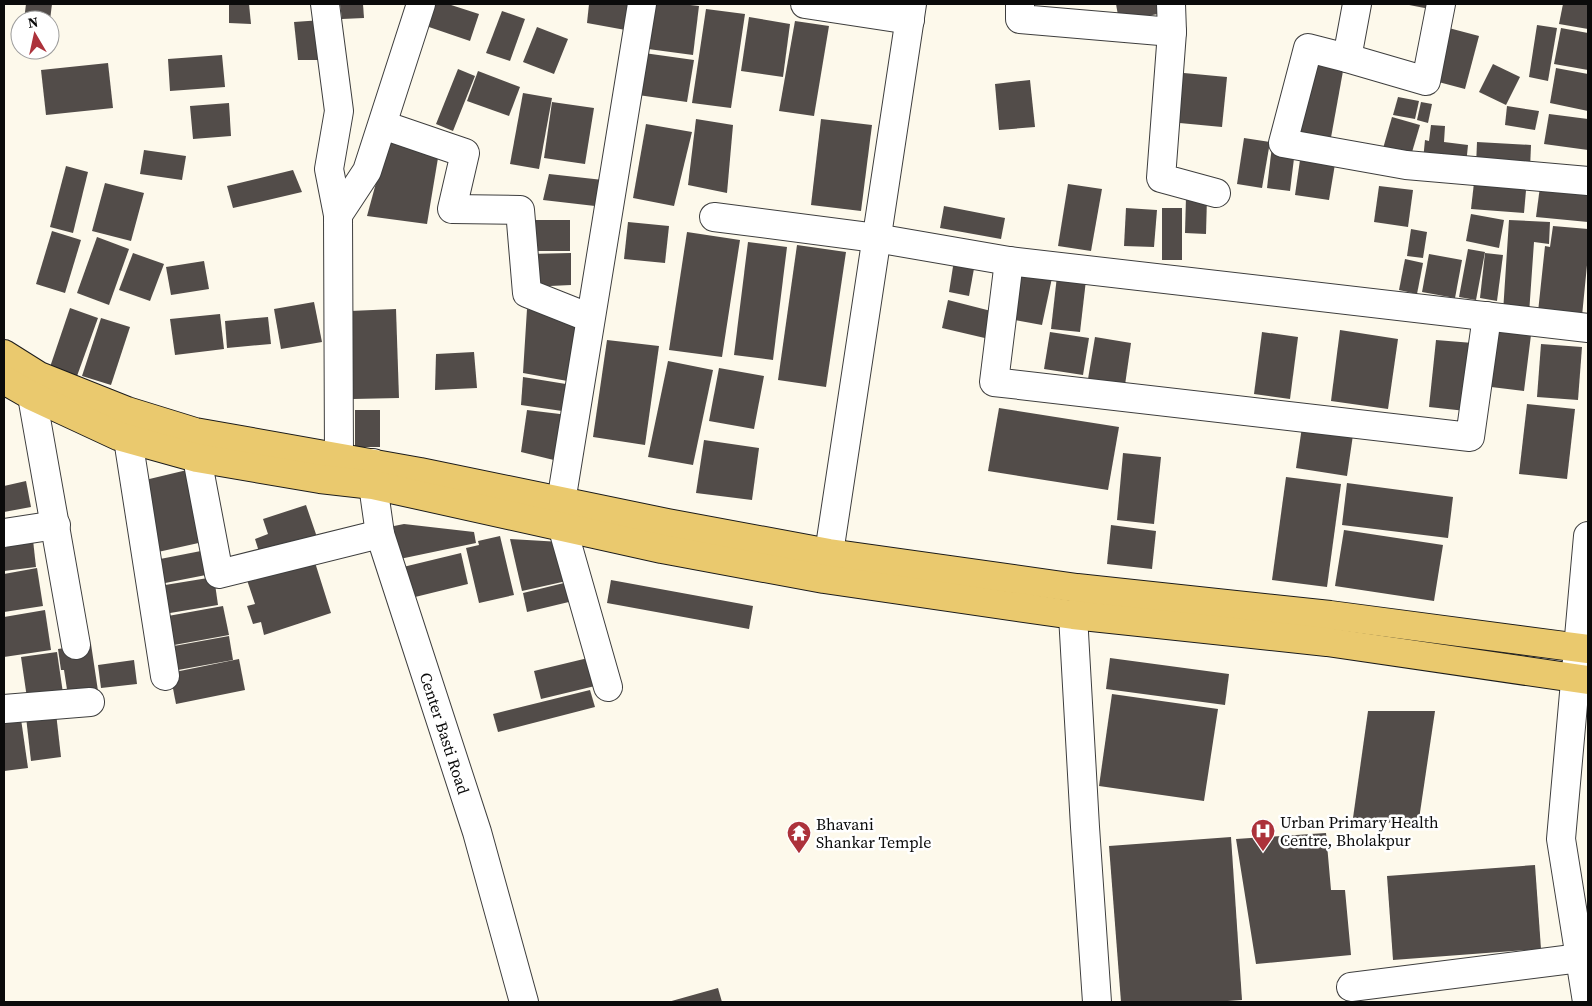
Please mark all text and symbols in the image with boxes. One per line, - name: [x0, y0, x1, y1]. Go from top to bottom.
- north arrow: [10, 10, 60, 60]
- text: N: [26, 11, 40, 33]
- street label: Center Basti Road: [415, 669, 475, 797]
- place label: Urban Primary Health Centre, Bholakpur: [1280, 811, 1439, 851]
- place label: Bhavani Shankar Temple: [816, 813, 931, 853]
- hospital icon: Urban Primary Health Centre, Bholakpur: [1250, 818, 1276, 852]
- temple icon: Bhavani Shankar Temple: [786, 820, 812, 854]

